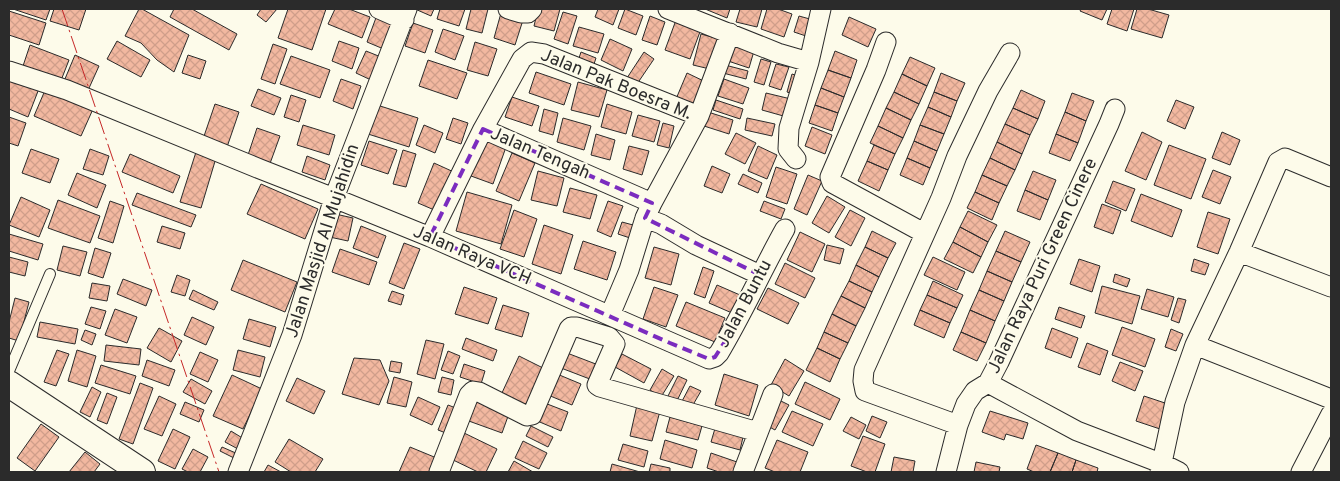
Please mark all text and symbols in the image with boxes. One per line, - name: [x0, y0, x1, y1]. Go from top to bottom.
- street label: Jalan Pak Boesra M.: [537, 44, 695, 126]
- street label: Jalan Tengah: [487, 123, 593, 185]
- street label: Jalan Masjid Al Mujahidin: [281, 141, 365, 341]
- street label: Jalan Raya Puri Green Cinere: [983, 155, 1103, 377]
- street label: Jalan Raya VCH: [409, 221, 535, 291]
- street label: Jalan Buntu: [712, 256, 778, 352]

